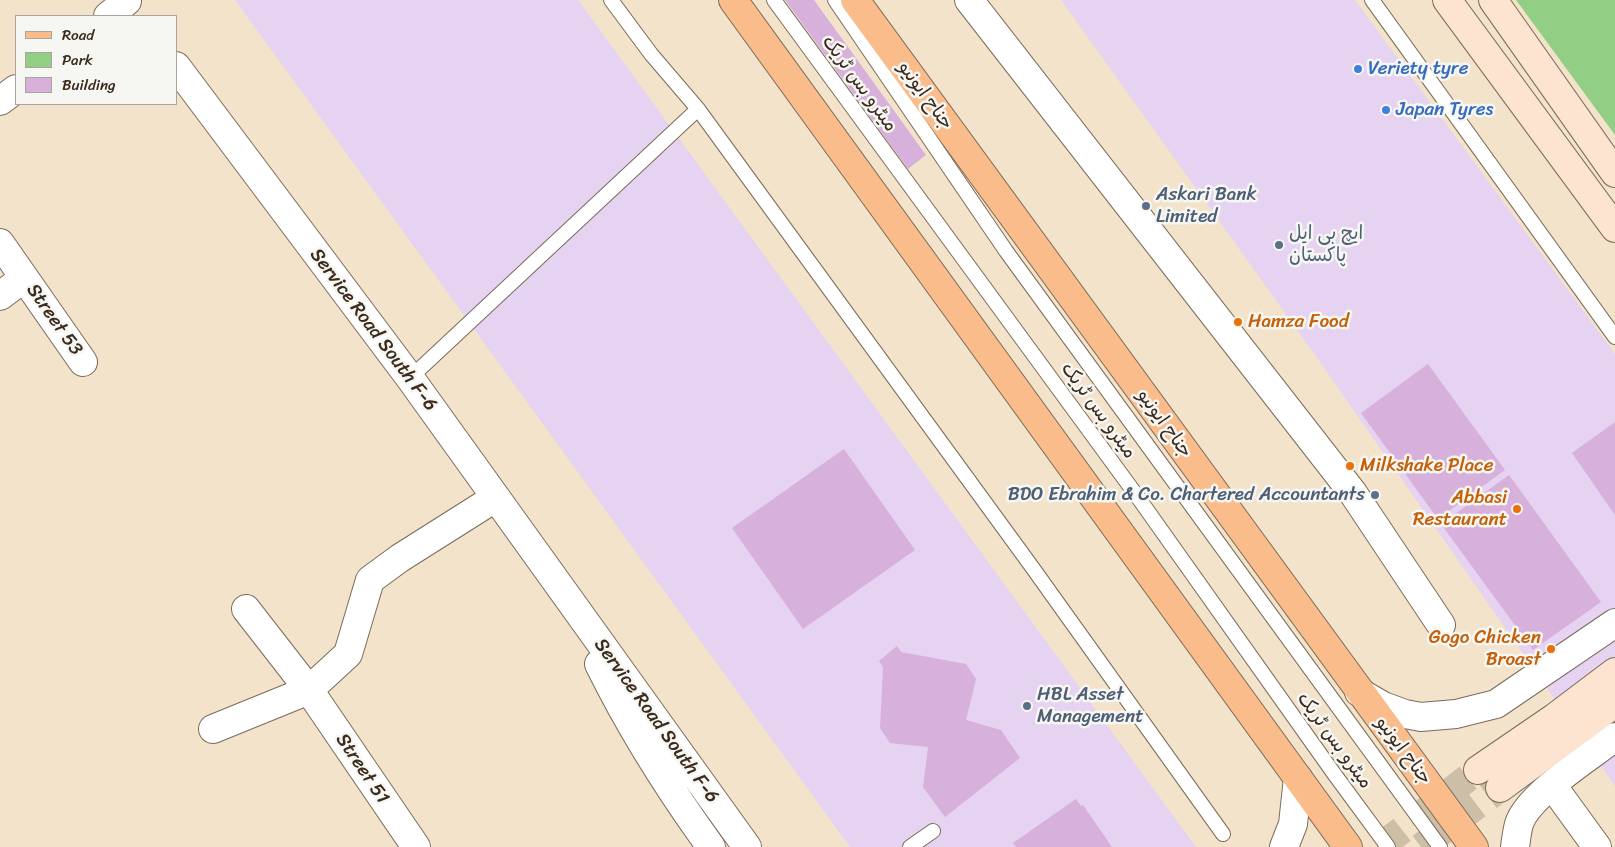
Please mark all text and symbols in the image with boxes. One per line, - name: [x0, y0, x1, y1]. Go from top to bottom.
- legend: [15, 15, 178, 105]
- text: Road: [62, 22, 94, 48]
- street label: میٹرو بس ٹریک: [816, 31, 902, 137]
- text: Park: [62, 47, 93, 73]
- street label: جناح ایونیو: [892, 57, 958, 135]
- place label: Veriety tyre: [1368, 58, 1468, 80]
- marker: Veriety tyre: [1352, 63, 1364, 75]
- text: Building: [62, 72, 116, 98]
- place label: Japan Tyres: [1396, 99, 1493, 121]
- marker: Japan Tyres: [1380, 104, 1392, 116]
- place label: Askari Bank Limited: [1156, 184, 1257, 228]
- marker: Askari Bank Limited: [1140, 200, 1152, 212]
- place label: ایچ بی ایل پاکستان: [1289, 223, 1363, 267]
- marker: ایچ بی ایل پاکستان: [1273, 239, 1285, 251]
- street label: Service Road South F-6: [304, 244, 442, 416]
- street label: Street 53: [21, 280, 87, 360]
- place label: Hamza Food: [1248, 311, 1349, 333]
- marker: Hamza Food: [1232, 316, 1244, 328]
- street label: میٹرو بس ٹریک: [1055, 358, 1141, 464]
- street label: جناح ایونیو: [1131, 385, 1197, 463]
- place label: Milkshake Place: [1360, 455, 1493, 477]
- marker: Milkshake Place: [1344, 460, 1356, 472]
- place label: BDO Ebrahim & Co. Chartered Accountants: [1008, 484, 1365, 506]
- place label: Abbasi Restaurant: [1413, 487, 1507, 531]
- marker: BDO Ebrahim & Co. Chartered Accountants: [1369, 489, 1381, 501]
- marker: Abbasi Restaurant: [1511, 503, 1523, 515]
- place label: Gogo Chicken Broast: [1429, 627, 1541, 671]
- street label: Service Road South F-6: [589, 634, 723, 808]
- marker: Gogo Chicken Broast: [1545, 643, 1557, 655]
- place label: HBL Asset Management: [1037, 684, 1143, 728]
- street label: میٹرو بس ٹریک: [1291, 688, 1377, 794]
- marker: HBL Asset Management: [1021, 700, 1033, 712]
- street label: جناح ایونیو: [1370, 712, 1436, 790]
- street label: Street 51: [330, 729, 394, 809]

